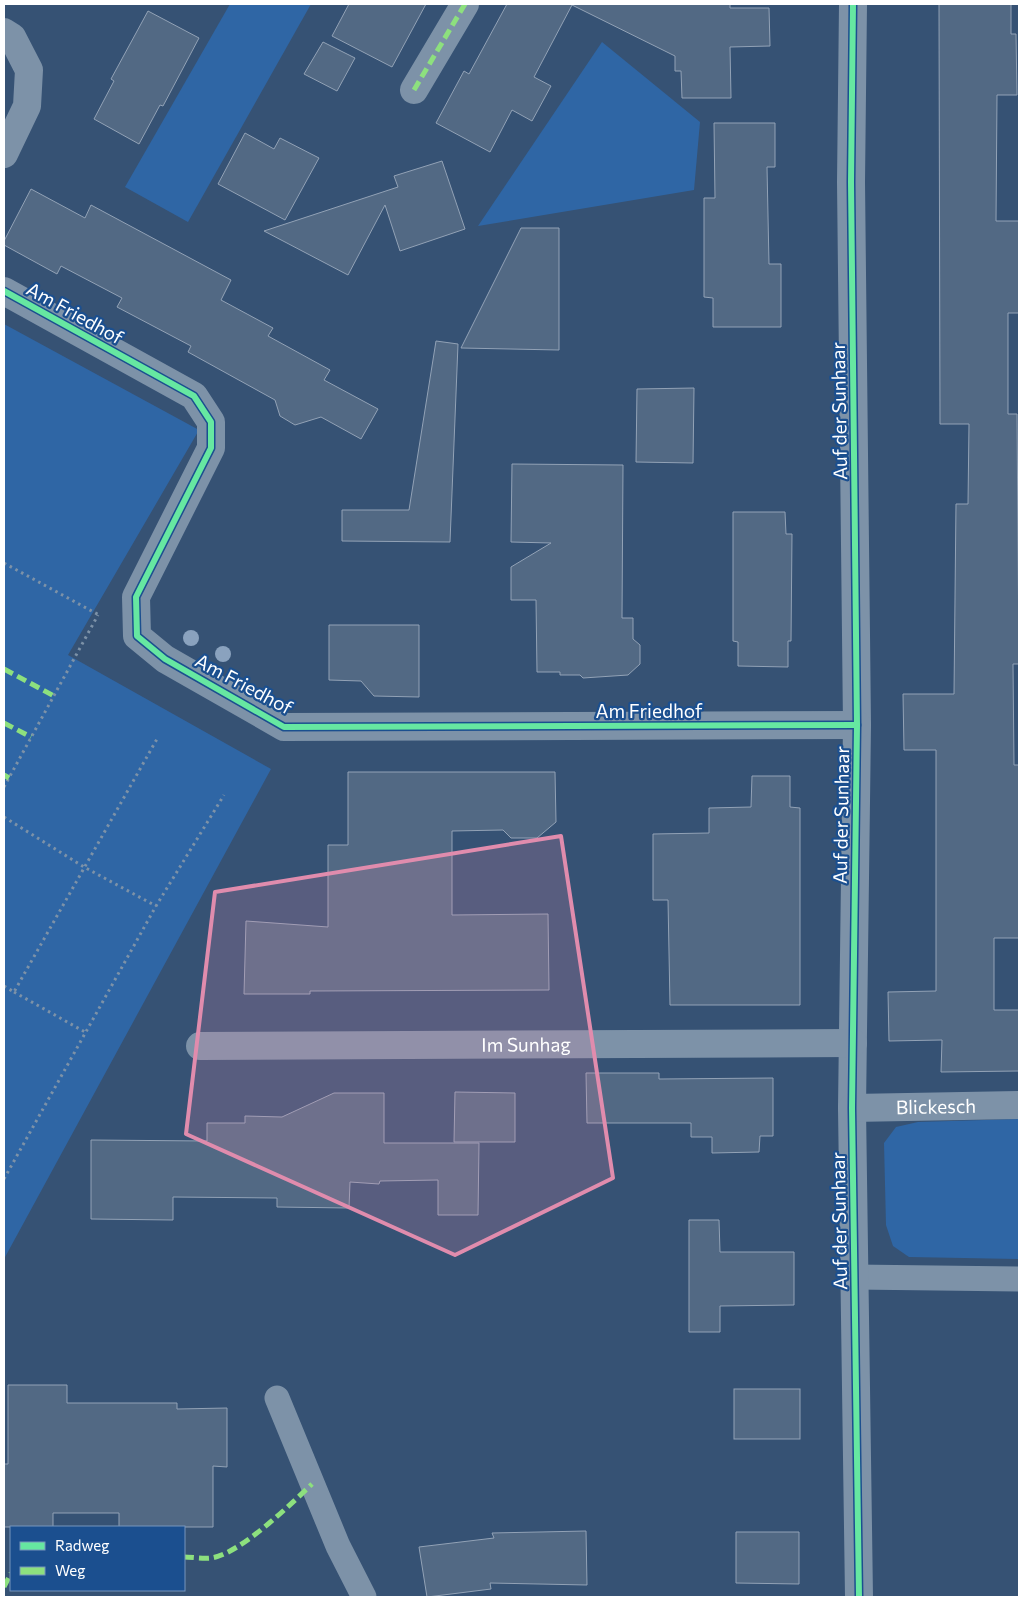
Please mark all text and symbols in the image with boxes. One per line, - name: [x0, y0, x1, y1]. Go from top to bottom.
- street label: Am Friedhof: [23, 277, 128, 349]
- street label: Auf der Sunhaar: [826, 341, 851, 480]
- street label: Am Friedhof: [192, 648, 297, 719]
- street label: Am Friedhof: [595, 699, 703, 722]
- street label: Auf der Sunhaar: [828, 745, 853, 884]
- street label: Im Sunhag: [481, 1032, 571, 1056]
- street label: Blickesch: [896, 1094, 976, 1118]
- street label: Auf der Sunhaar: [826, 1151, 851, 1290]
- legend: [10, 1526, 185, 1591]
- text: Radweg: [55, 1536, 109, 1554]
- text: Weg: [55, 1561, 85, 1579]

